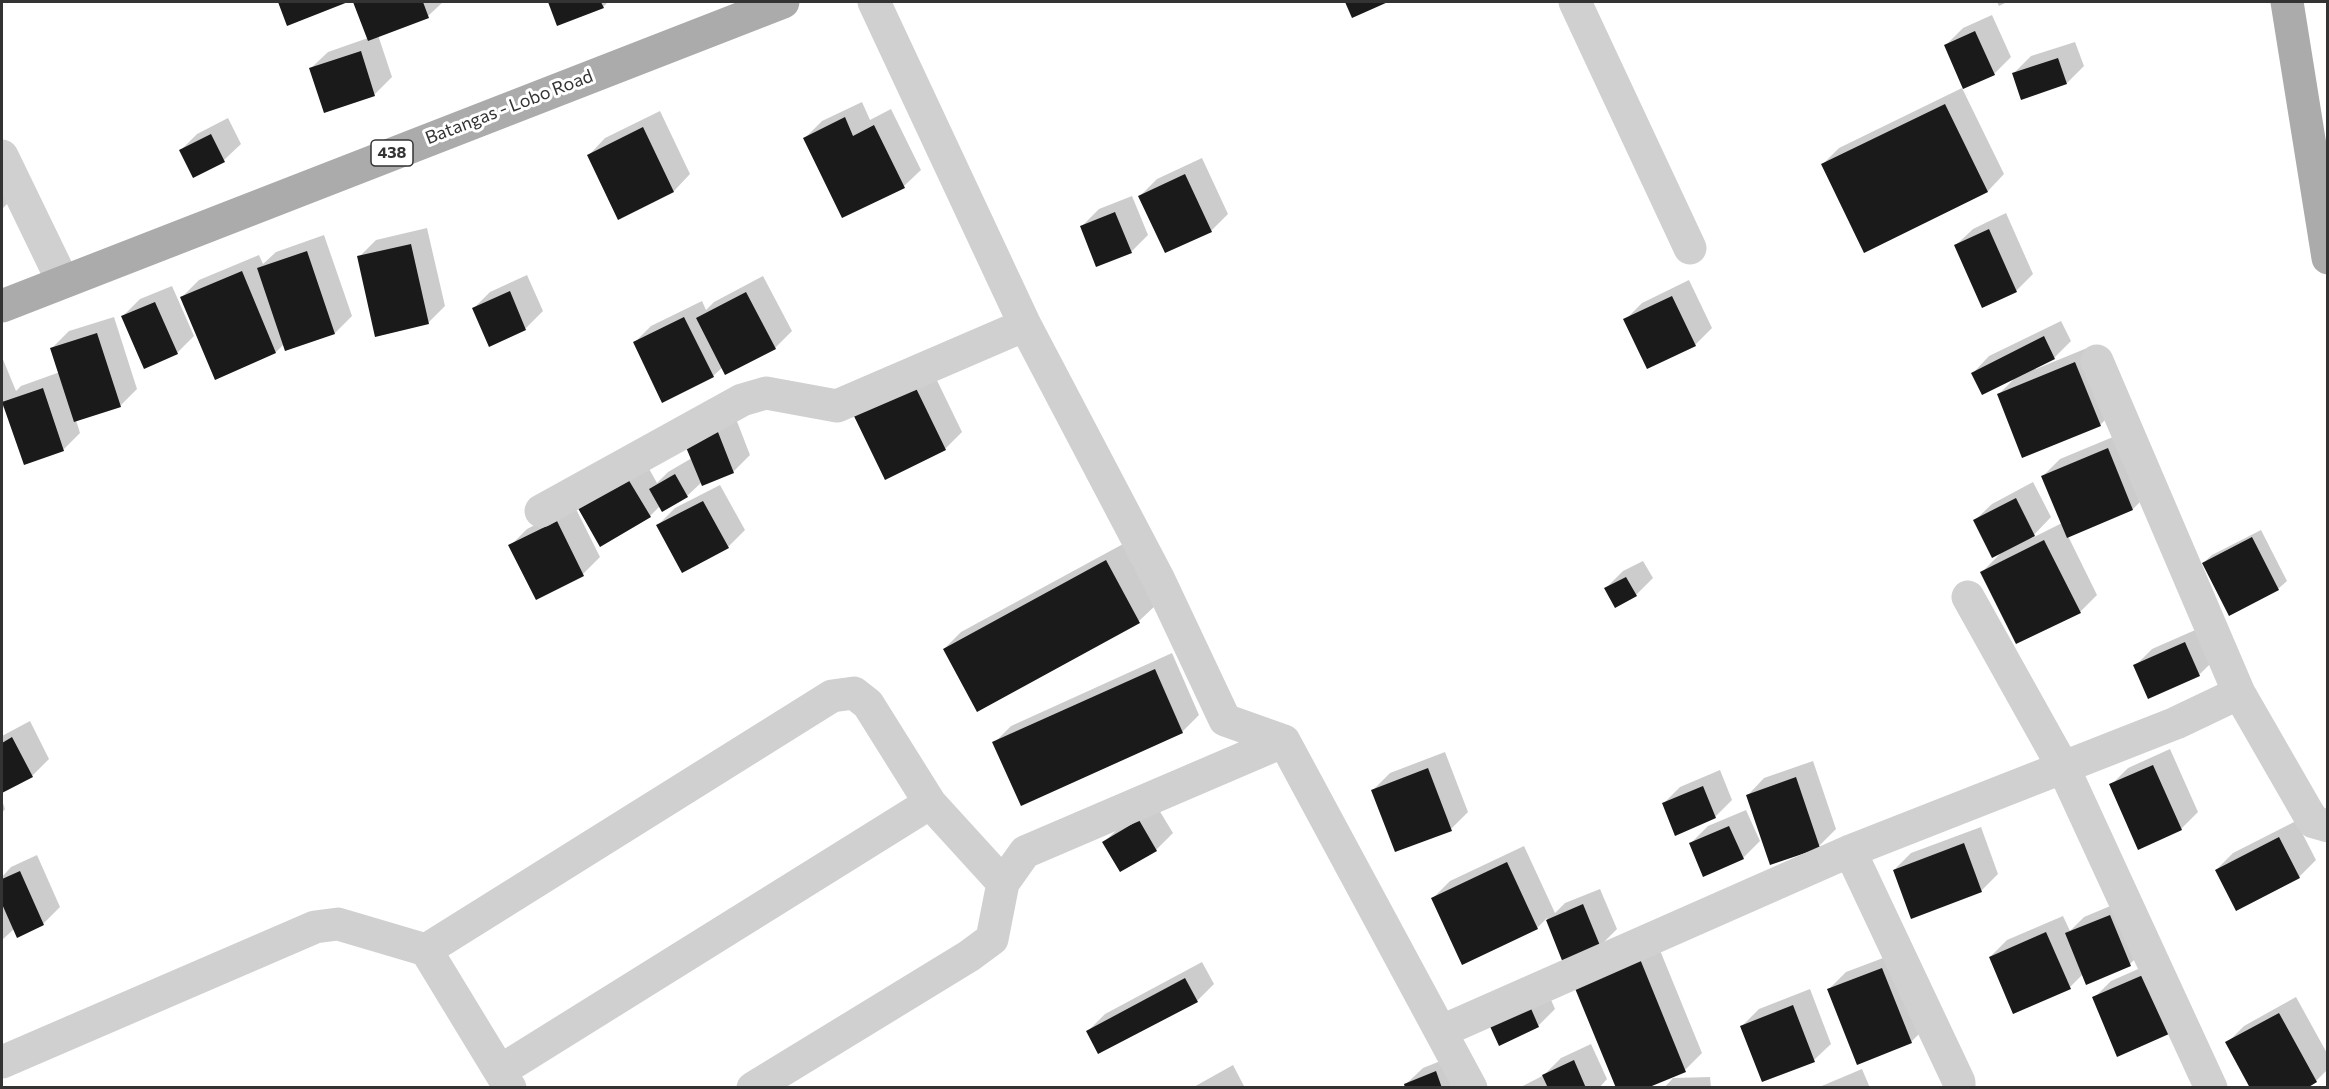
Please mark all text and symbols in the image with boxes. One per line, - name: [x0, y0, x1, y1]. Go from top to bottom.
- street label: Batangas - Lobo Road: [422, 65, 596, 149]
- road number: 438: [371, 140, 413, 166]

